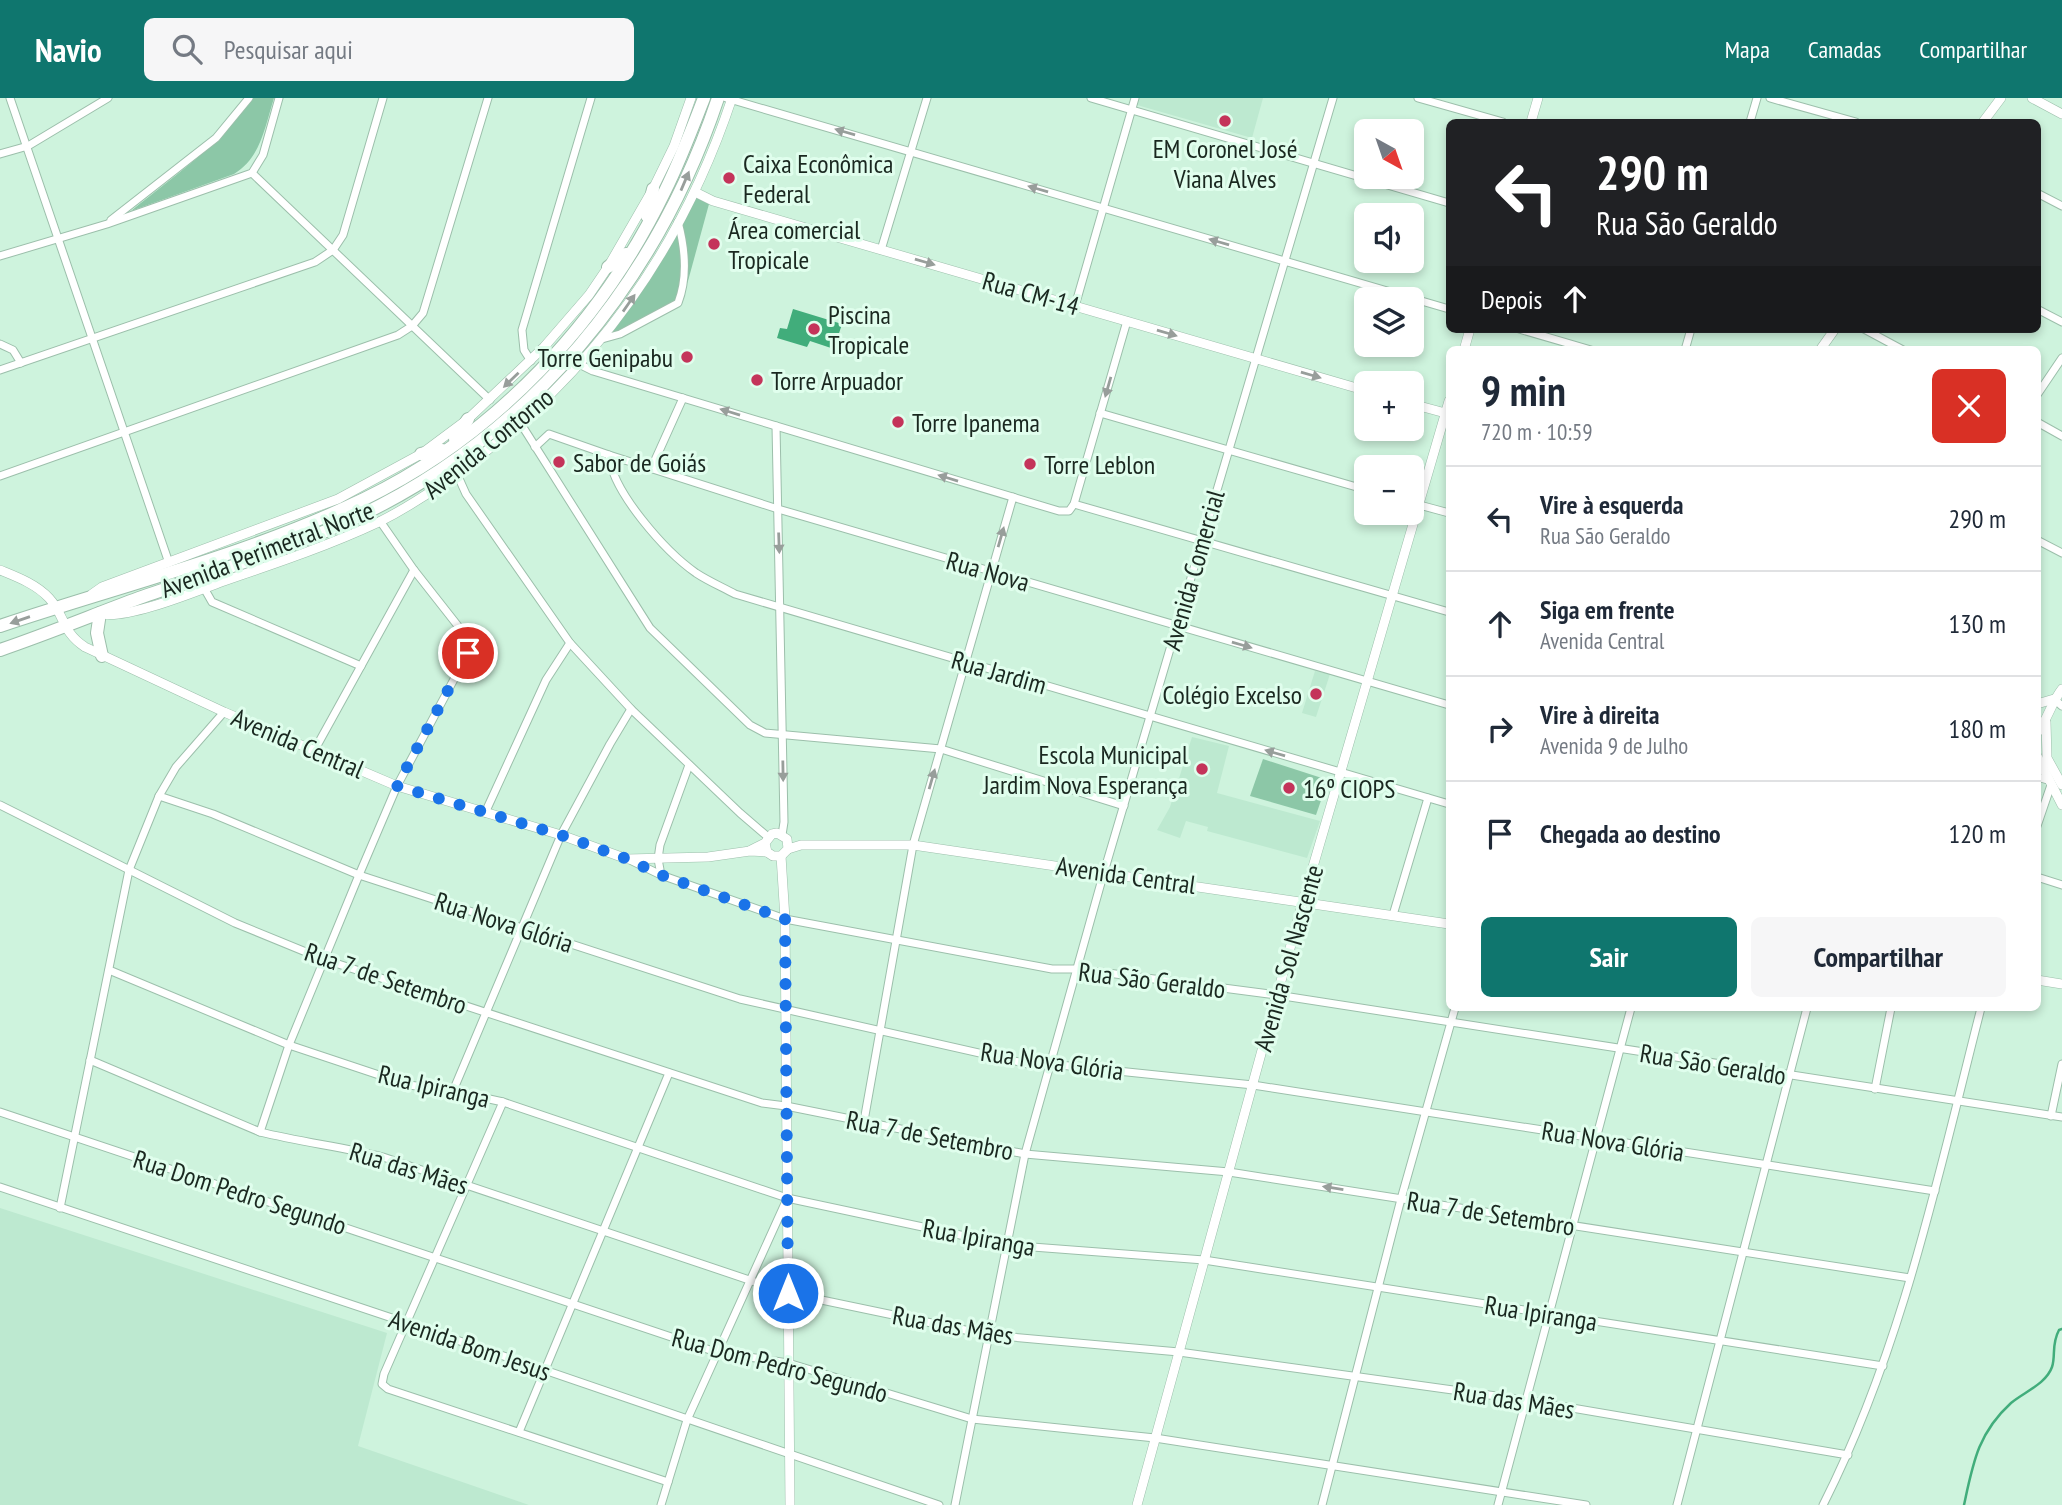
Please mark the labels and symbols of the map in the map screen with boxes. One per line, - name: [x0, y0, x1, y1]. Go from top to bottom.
- marker: EM Coronel José Viana Alves: [1217, 113, 1233, 129]
- north arrow: [1354, 119, 1424, 189]
- one-way arrow: [834, 127, 855, 137]
- place label: EM Coronel José Viana Alves: [1153, 132, 1297, 195]
- place label: Caixa Econômica Federal: [743, 147, 893, 210]
- marker: Caixa Econômica Federal: [721, 170, 737, 186]
- one-way arrow: [680, 171, 691, 192]
- one-way arrow: [1027, 183, 1048, 193]
- place label: Área comercial Tropicale: [728, 213, 860, 276]
- marker: Área comercial Tropicale: [706, 236, 722, 252]
- one-way arrow: [1209, 236, 1230, 246]
- one-way arrow: [914, 258, 935, 268]
- street label: Rua CM-14: [979, 263, 1083, 323]
- one-way arrow: [622, 294, 636, 312]
- place label: Piscina Tropicale: [828, 298, 909, 361]
- marker: Piscina Tropicale: [806, 321, 822, 337]
- one-way arrow: [1156, 328, 1177, 338]
- place label: Torre Genipabu: [537, 341, 673, 374]
- marker: Torre Genipabu: [679, 349, 695, 365]
- place label: Torre Arpuador: [771, 364, 903, 397]
- one-way arrow: [1301, 370, 1322, 380]
- one-way arrow: [503, 371, 520, 387]
- marker: Torre Arpuador: [749, 372, 765, 388]
- one-way arrow: [1102, 376, 1113, 398]
- street label: Avenida Contorno: [416, 380, 560, 506]
- one-way arrow: [719, 406, 740, 416]
- place label: Torre Ipanema: [912, 406, 1040, 439]
- marker: Torre Ipanema: [890, 414, 906, 430]
- place label: Sabor de Goiás: [573, 446, 706, 479]
- place label: Torre Leblon: [1044, 448, 1155, 481]
- marker: Sabor de Goiás: [551, 454, 567, 470]
- marker: Torre Leblon: [1022, 456, 1038, 472]
- one-way arrow: [937, 472, 958, 482]
- street label: Avenida Comercial: [1154, 486, 1232, 654]
- street label: Avenida Perimetral Norte: [156, 493, 378, 605]
- one-way arrow: [997, 526, 1007, 547]
- one-way arrow: [774, 532, 785, 554]
- street label: Rua Nova: [943, 543, 1033, 599]
- one-way arrow: [9, 615, 30, 626]
- pin: [438, 623, 498, 683]
- one-way arrow: [1232, 641, 1253, 651]
- street label: Rua Jardim: [948, 643, 1050, 701]
- place label: Colégio Excelso: [1162, 678, 1302, 711]
- marker: Colégio Excelso: [1308, 686, 1324, 702]
- street label: Avenida Central: [227, 700, 369, 786]
- place label: Escola Municipal Jardim Nova Esperança: [982, 738, 1188, 801]
- one-way arrow: [1264, 748, 1285, 758]
- one-way arrow: [778, 760, 789, 782]
- marker: Escola Municipal Jardim Nova Esperança: [1194, 761, 1210, 777]
- one-way arrow: [927, 768, 937, 789]
- place label: 16º CIOPS: [1303, 772, 1395, 805]
- marker: 16º CIOPS: [1281, 780, 1297, 796]
- street label: Avenida Central: [1054, 849, 1198, 901]
- street label: Avenida Sol Nascente: [1246, 861, 1330, 1055]
- street label: Rua Nova Glória: [430, 884, 578, 960]
- street label: Rua 7 de Setembro: [301, 935, 471, 1021]
- street label: Rua São Geraldo: [1077, 955, 1227, 1005]
- street label: Rua Nova Glória: [978, 1035, 1126, 1087]
- street label: Rua São Geraldo: [1638, 1036, 1788, 1092]
- street label: Rua Ipiranga: [375, 1057, 493, 1115]
- street label: Rua 7 de Setembro: [844, 1103, 1016, 1167]
- street label: Rua Nova Glória: [1539, 1113, 1687, 1169]
- street label: Rua das Mães: [346, 1134, 472, 1202]
- street label: Rua Dom Pedro Segundo: [129, 1142, 351, 1242]
- one-way arrow: [1322, 1182, 1344, 1193]
- street label: Rua 7 de Setembro: [1405, 1183, 1577, 1243]
- street label: Rua Ipiranga: [920, 1211, 1038, 1263]
- position arrow: [751, 1256, 825, 1330]
- street label: Rua Ipiranga: [1482, 1288, 1600, 1338]
- street label: Rua das Mães: [890, 1298, 1016, 1352]
- street label: Avenida Bom Jesus: [385, 1302, 555, 1388]
- street label: Rua Dom Pedro Segundo: [669, 1320, 891, 1410]
- street label: Rua das Mães: [1451, 1374, 1577, 1426]

